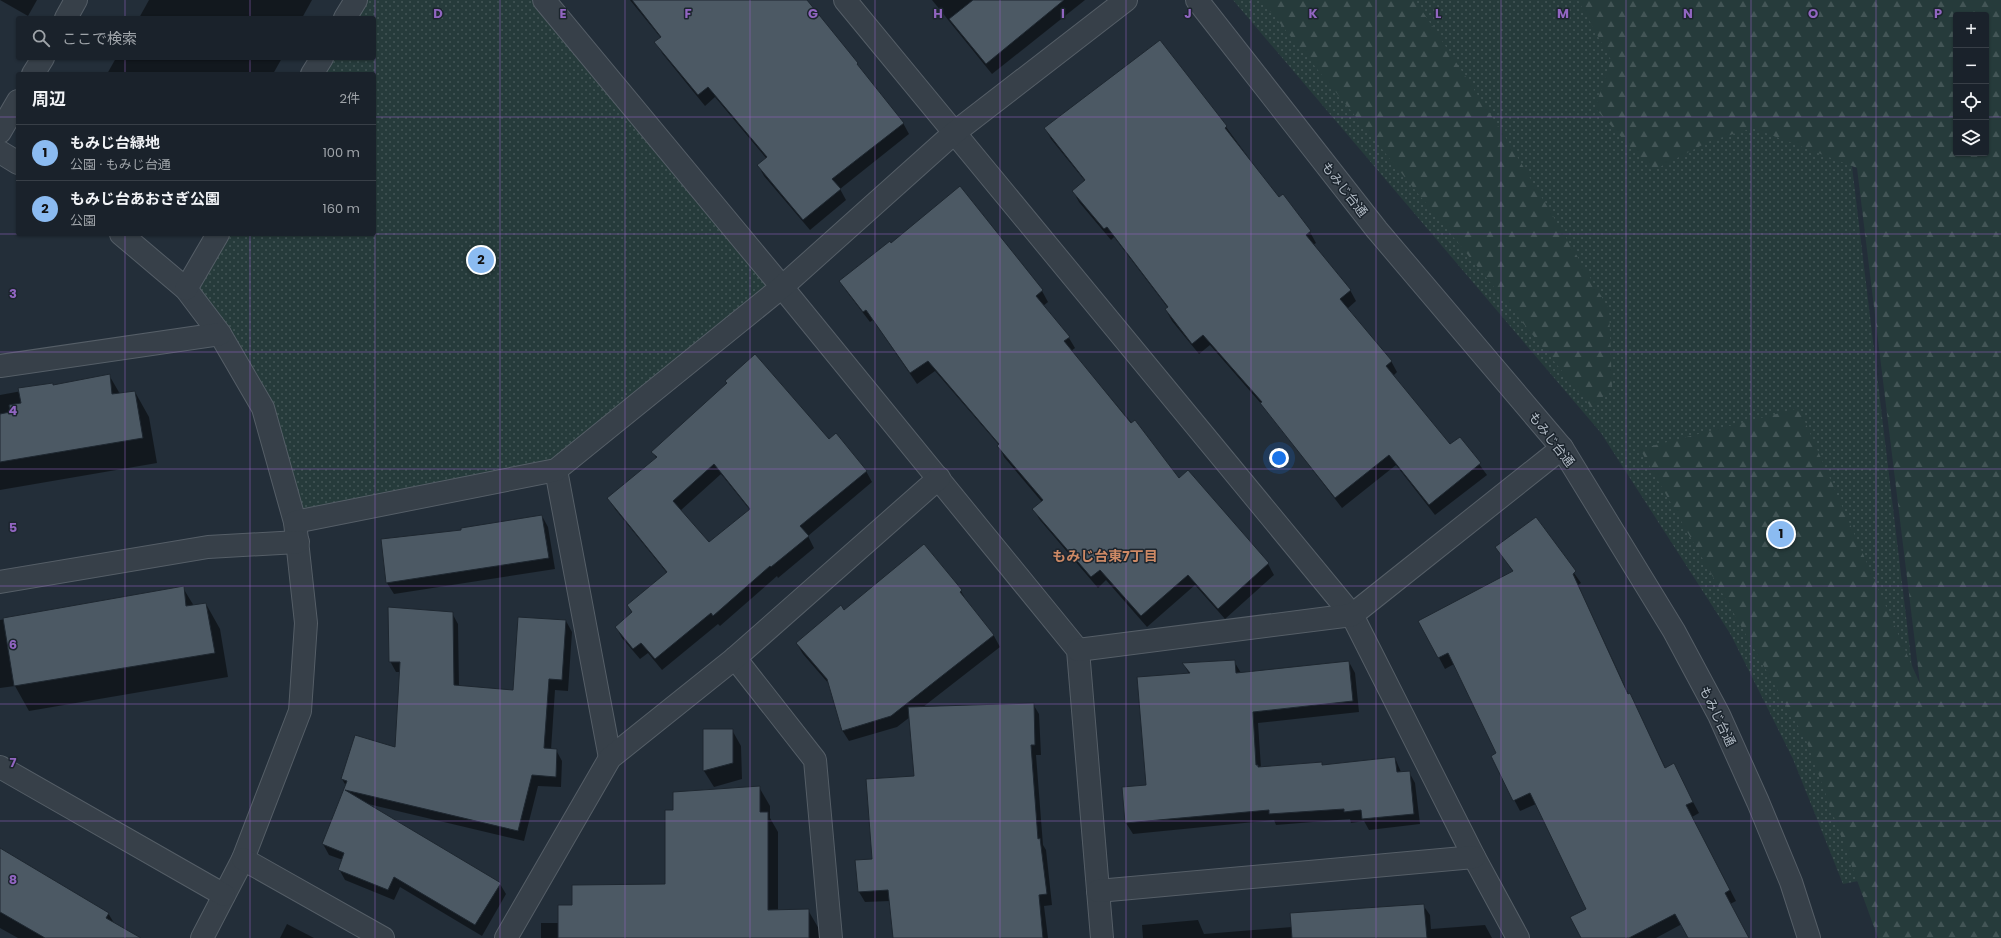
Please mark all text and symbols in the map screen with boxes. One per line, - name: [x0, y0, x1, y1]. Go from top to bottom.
- text: D: [433, 4, 443, 23]
- text: E: [559, 4, 567, 23]
- text: F: [684, 4, 692, 23]
- text: G: [808, 4, 818, 23]
- text: H: [933, 4, 943, 23]
- text: I: [1061, 4, 1065, 23]
- text: J: [1184, 4, 1192, 23]
- text: K: [1308, 4, 1318, 23]
- text: L: [1435, 4, 1441, 23]
- text: M: [1557, 4, 1569, 23]
- text: N: [1683, 4, 1693, 23]
- text: O: [1808, 4, 1818, 23]
- text: P: [1934, 4, 1942, 23]
- map controls: [1953, 12, 1989, 156]
- button: +: [1953, 12, 1989, 48]
- search box: [16, 16, 376, 60]
- icon: search: [30, 27, 52, 49]
- text: ここで検索: [62, 28, 137, 49]
- button: −: [1953, 48, 1989, 84]
- button: locate: [1953, 84, 1989, 120]
- text: 周辺: [32, 87, 66, 111]
- text: 2件: [340, 89, 360, 108]
- button: layers: [1953, 120, 1989, 156]
- text: もみじ台緑地: [70, 132, 160, 153]
- text: 1: [43, 143, 47, 162]
- text: 100 m: [323, 143, 360, 162]
- text: 公園 · もみじ台通: [70, 155, 171, 174]
- street label: もみじ台通: [1317, 158, 1372, 221]
- text: もみじ台あおさぎ公園: [70, 188, 220, 209]
- text: 2: [41, 199, 49, 218]
- text: 160 m: [323, 199, 360, 218]
- text: 公園: [70, 211, 96, 230]
- pin: 2: [468, 245, 494, 275]
- text: 3: [9, 284, 17, 303]
- text: 4: [9, 401, 18, 420]
- street label: もみじ台通: [1524, 408, 1579, 471]
- your location: [1269, 448, 1289, 468]
- text: 5: [9, 518, 17, 537]
- pin: 1: [1768, 519, 1794, 549]
- district label: もみじ台東7丁目: [1052, 546, 1158, 566]
- text: 6: [9, 635, 17, 654]
- street label: もみじ台通: [1695, 683, 1740, 750]
- text: 7: [10, 753, 17, 772]
- text: 8: [9, 870, 17, 889]

